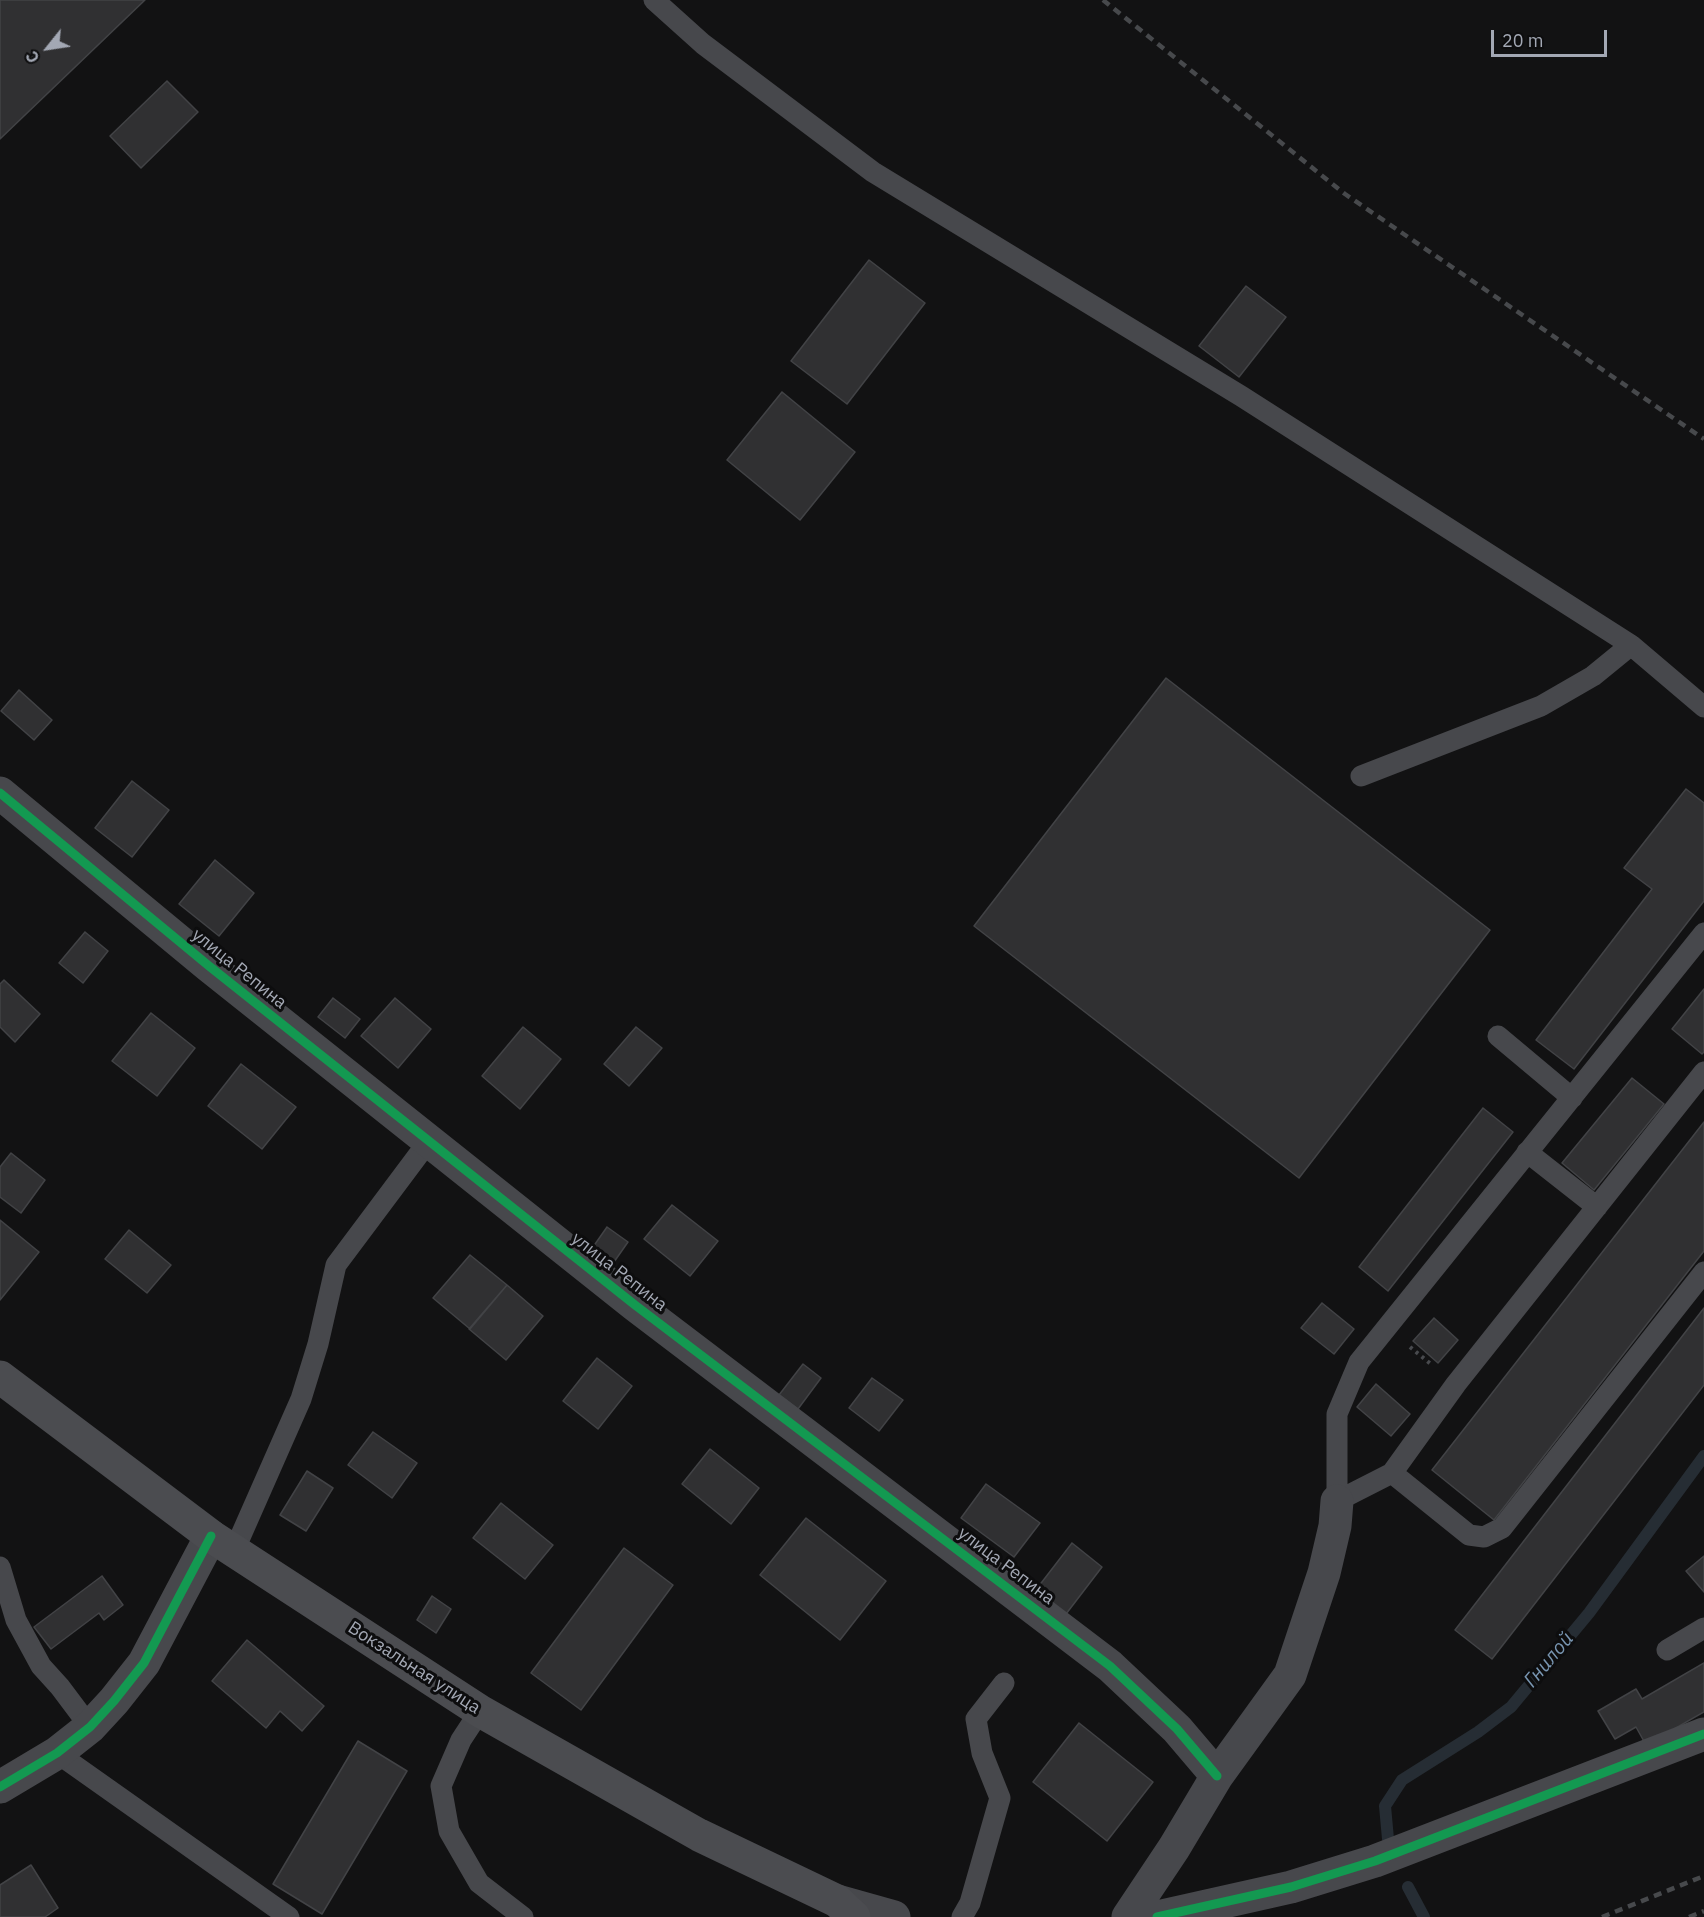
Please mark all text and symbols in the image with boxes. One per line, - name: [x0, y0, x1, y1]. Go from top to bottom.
- north arrow: [18, 18, 78, 78]
- scale bar: [1494, 18, 1610, 56]
- text: 20 m: [1502, 29, 1544, 52]
- text: С: [21, 47, 44, 67]
- street label: улица Репина: [187, 924, 291, 1014]
- street label: улица Репина: [567, 1228, 671, 1316]
- street label: улица Репина: [953, 1523, 1059, 1609]
- street label: Вокзальная улица: [344, 1617, 484, 1719]
- water label: Гнилой: [1519, 1628, 1579, 1692]

